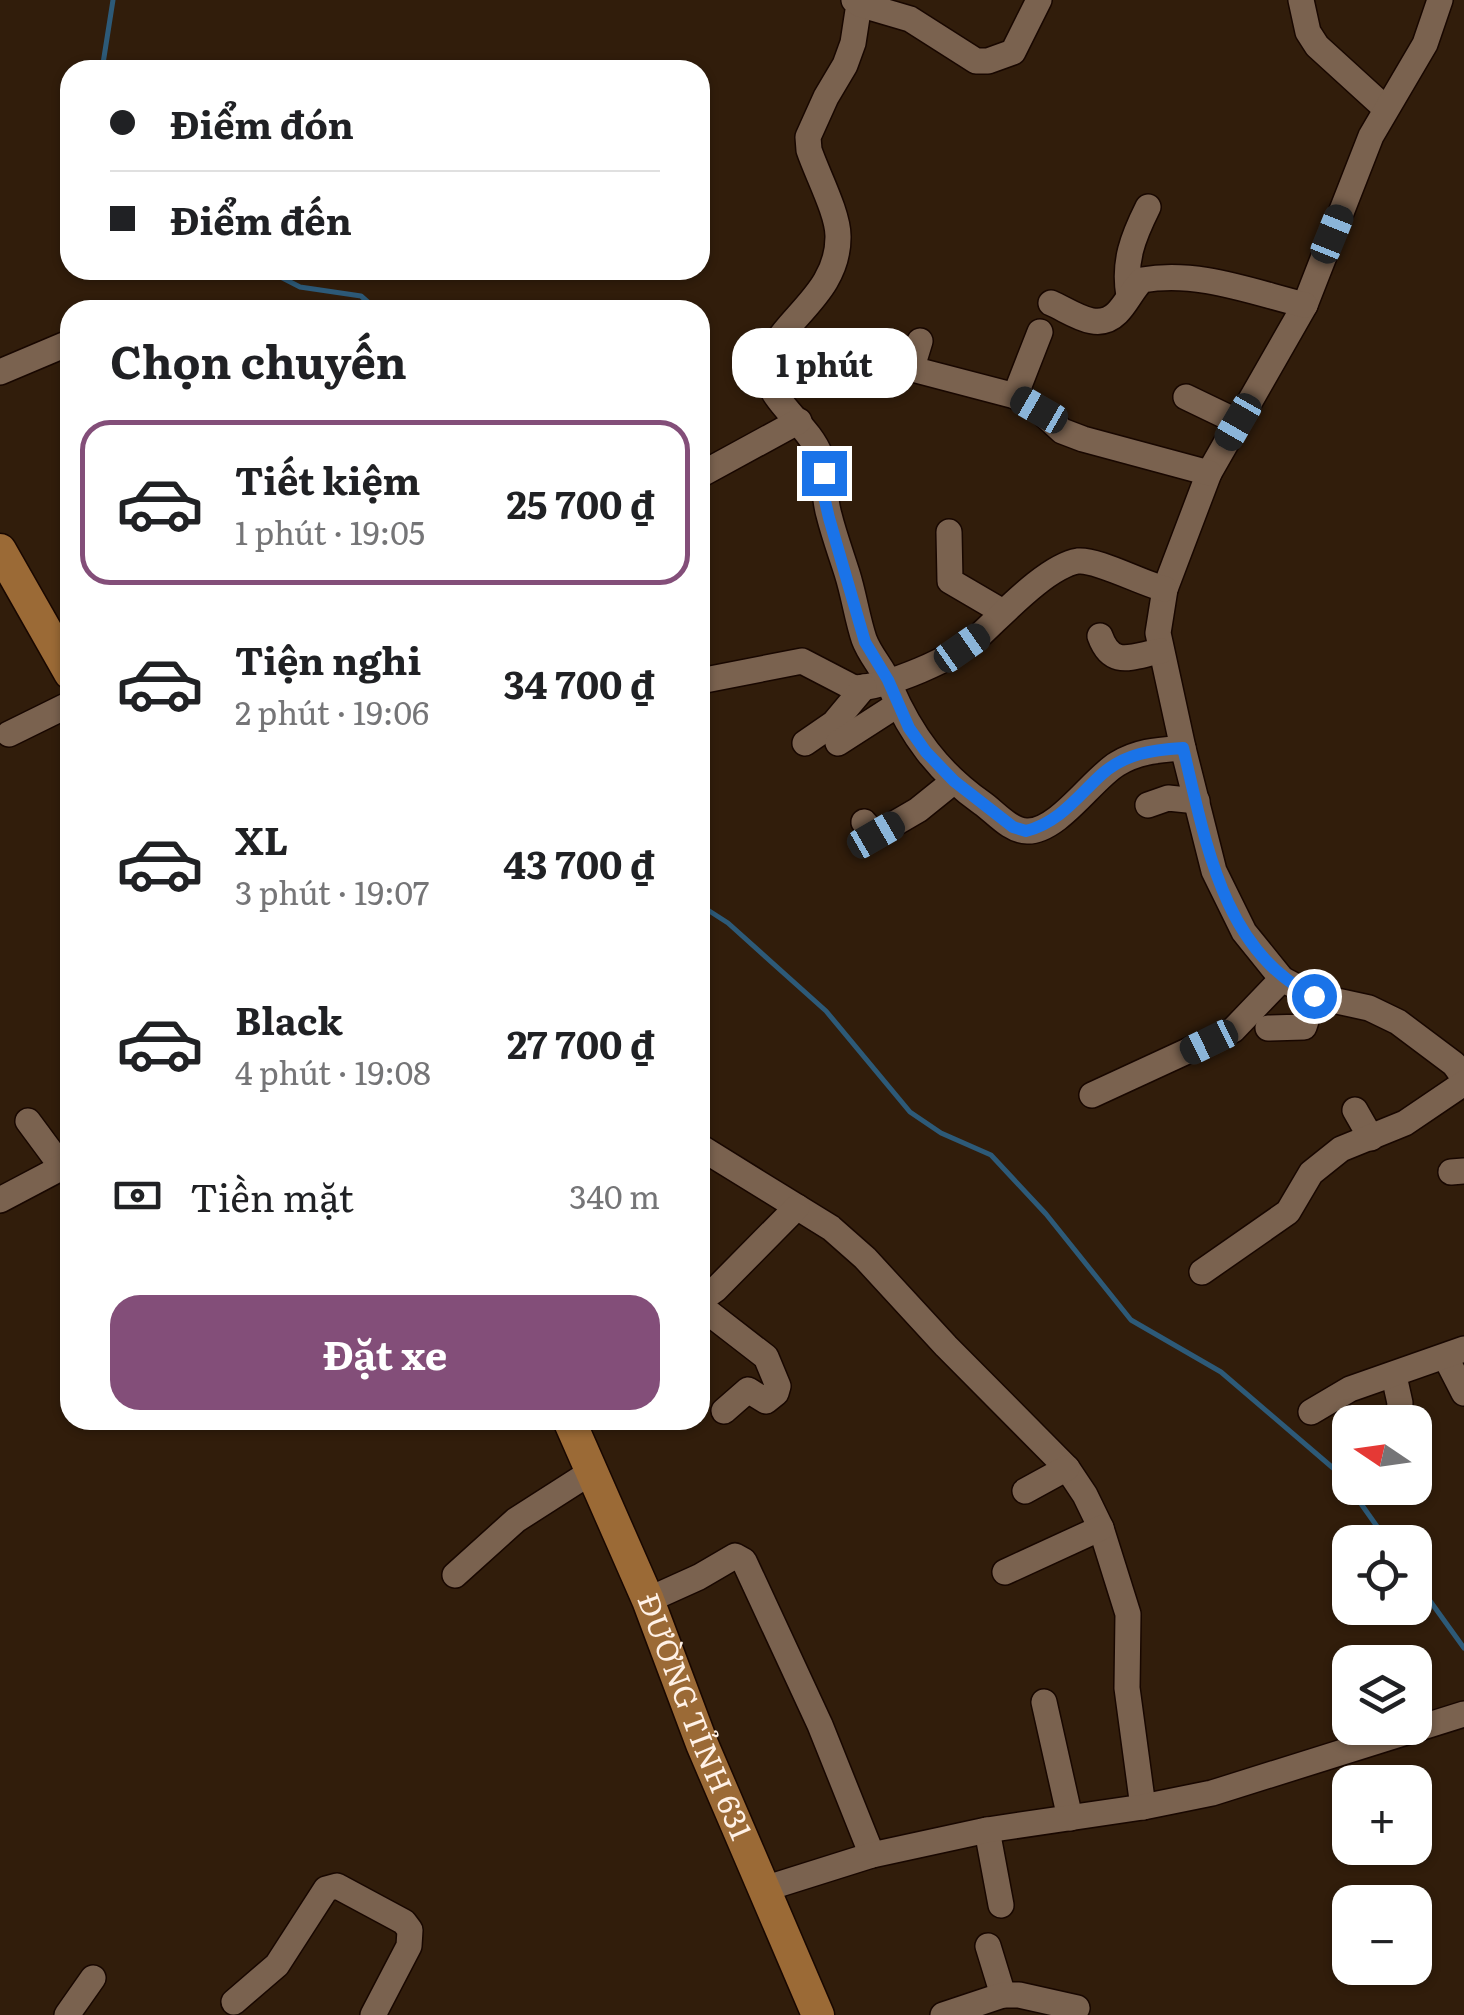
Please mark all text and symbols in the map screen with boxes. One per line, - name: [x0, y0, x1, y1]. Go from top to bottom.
- text: Điểm đón: [170, 94, 354, 151]
- text: Điểm đến: [170, 190, 352, 247]
- car: [1307, 201, 1357, 267]
- text: Chọn chuyến: [110, 326, 407, 393]
- callout: 1 phút: [732, 328, 916, 398]
- text: 1 phút: [776, 339, 873, 387]
- car: [1006, 382, 1072, 438]
- car: [1210, 389, 1266, 455]
- text: Tiết kiệm: [235, 450, 420, 507]
- route end: [802, 451, 847, 496]
- icon: car: [115, 458, 205, 548]
- text: 25 700 ₫: [507, 474, 655, 531]
- text: 1 phút · 19:05: [235, 507, 425, 555]
- car: [929, 619, 995, 677]
- text: Tiện nghi: [235, 630, 421, 687]
- icon: car: [115, 638, 205, 728]
- text: 34 700 ₫: [503, 654, 655, 711]
- text: 2 phút · 19:06: [235, 687, 429, 735]
- car: [843, 807, 909, 863]
- text: XL: [235, 810, 288, 867]
- icon: car: [115, 818, 205, 908]
- text: 43 700 ₫: [503, 834, 655, 891]
- text: 3 phút · 19:07: [235, 867, 429, 915]
- route start: [1292, 974, 1337, 1019]
- text: Black: [235, 990, 343, 1047]
- icon: car: [115, 998, 205, 1088]
- text: 27 700 ₫: [507, 1014, 655, 1071]
- car: [1175, 1015, 1243, 1069]
- text: 4 phút · 19:08: [235, 1047, 431, 1095]
- text: Tiền mặt: [190, 1167, 354, 1224]
- icon: cash: [110, 1168, 165, 1223]
- text: 340 m: [569, 1171, 660, 1219]
- button: Đặt xe: [110, 1295, 660, 1410]
- north arrow: [1332, 1405, 1432, 1505]
- map controls: [1332, 1405, 1432, 1985]
- button: locate: [1332, 1525, 1432, 1625]
- street label: ĐƯỜNG TỈNH 631: [628, 1586, 765, 1846]
- button: layers: [1332, 1645, 1432, 1745]
- button: +: [1332, 1765, 1432, 1865]
- button: −: [1332, 1885, 1432, 1985]

